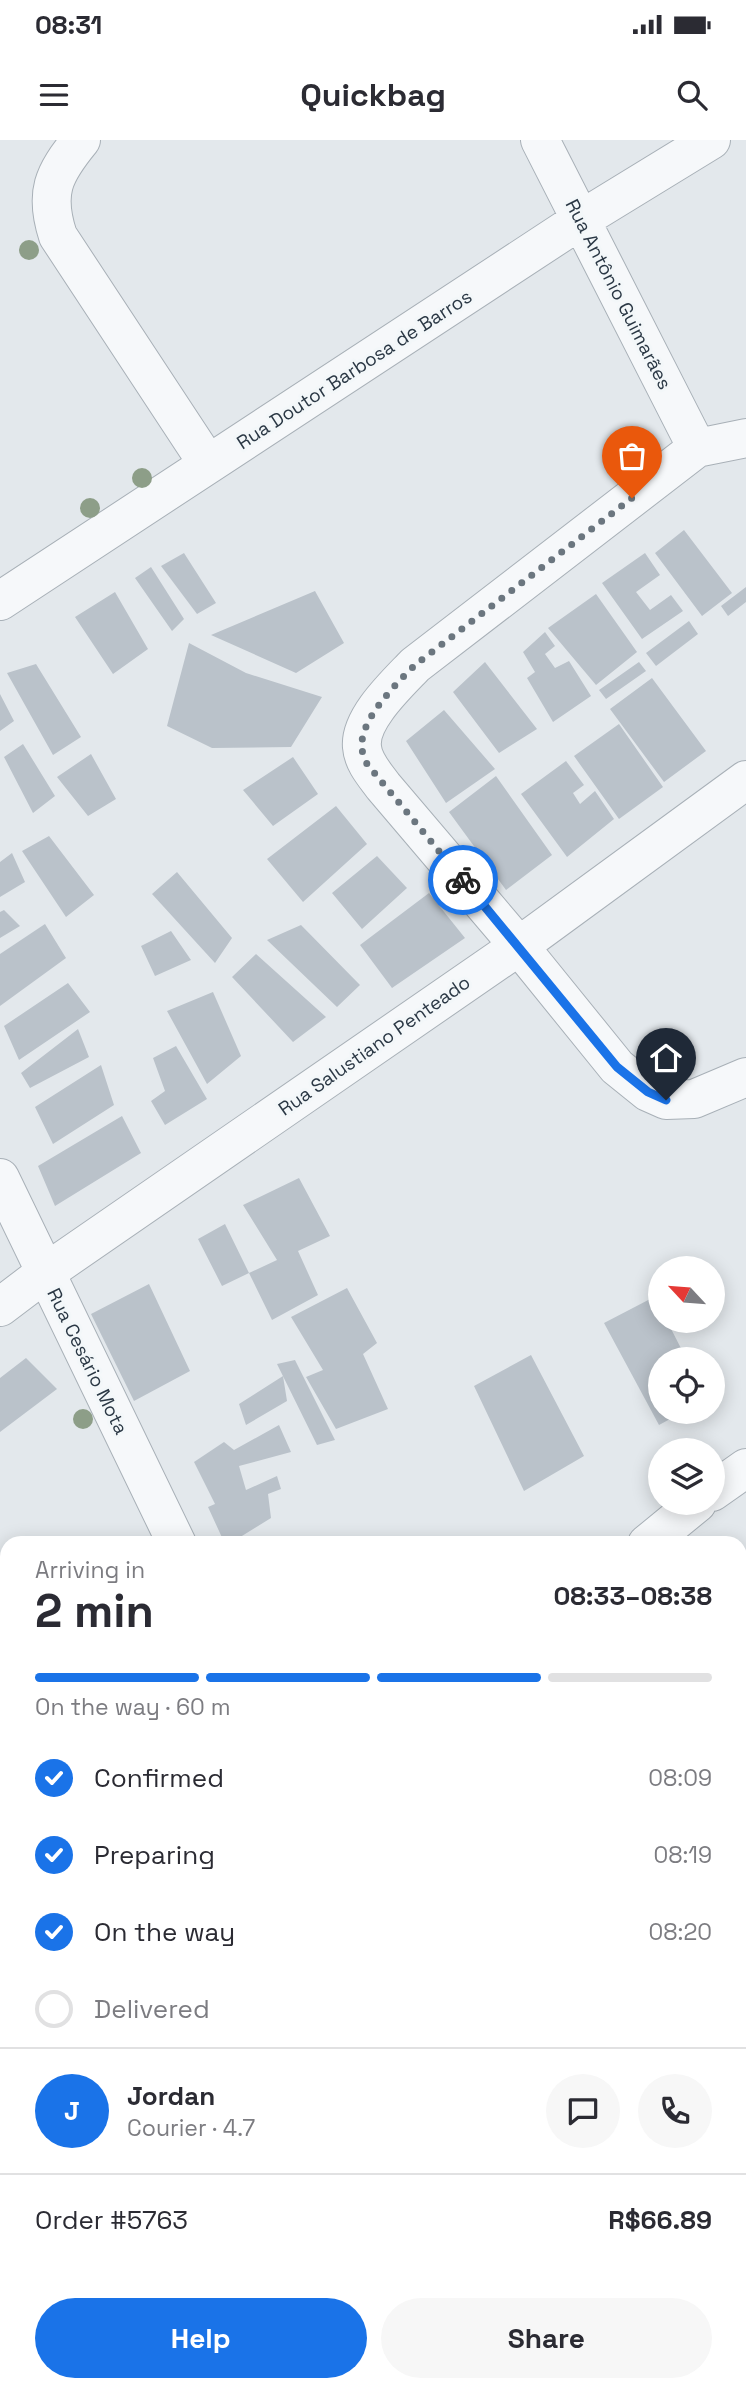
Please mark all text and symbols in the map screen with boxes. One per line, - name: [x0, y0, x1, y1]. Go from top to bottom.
- text: 08:31: [35, 8, 102, 42]
- text: Quickbag: [300, 75, 446, 115]
- icon: menu: [35, 76, 73, 114]
- icon: search: [673, 76, 711, 114]
- street label: Rua Antônio Guimarães: [560, 195, 677, 394]
- street label: Rua Doutor Barbosa de Barros: [232, 284, 477, 455]
- pin: [602, 426, 662, 498]
- icon: bag: [613, 437, 651, 475]
- courier: [428, 845, 498, 915]
- icon: bike: [444, 861, 482, 899]
- street label: Rua Salustiano Penteado: [273, 970, 475, 1121]
- pin: [636, 1028, 696, 1100]
- icon: home: [647, 1039, 685, 1077]
- north arrow: [648, 1256, 724, 1334]
- map controls: [648, 1256, 725, 1515]
- street label: Rua Cesário Mota: [41, 1284, 134, 1438]
- button: locate: [648, 1347, 725, 1424]
- button: layers: [648, 1438, 725, 1515]
- text: Arriving in: [35, 1555, 145, 1585]
- text: 08:33–08:38: [553, 1579, 712, 1613]
- text: 2 min: [35, 1582, 154, 1640]
- text: On the way · 60 m: [35, 1692, 230, 1722]
- icon: check: [35, 1759, 73, 1797]
- text: Confirmed: [94, 1761, 224, 1795]
- text: 08:09: [648, 1763, 712, 1793]
- icon: check: [35, 1836, 73, 1874]
- text: Preparing: [94, 1838, 215, 1872]
- text: 08:19: [653, 1840, 712, 1870]
- icon: check: [35, 1913, 73, 1951]
- text: On the way: [94, 1915, 235, 1949]
- text: 08:20: [648, 1917, 712, 1947]
- text: Delivered: [94, 1992, 210, 2026]
- button: chat: [546, 2074, 620, 2148]
- button: phone: [638, 2074, 712, 2148]
- text: Jordan: [127, 2079, 215, 2113]
- text: J: [64, 2094, 80, 2128]
- text: Courier · 4.7: [127, 2113, 255, 2143]
- text: Order #5763: [35, 2203, 188, 2237]
- text: R$66.89: [608, 2203, 712, 2237]
- button: Help: [35, 2298, 367, 2378]
- button: Share: [381, 2298, 712, 2378]

